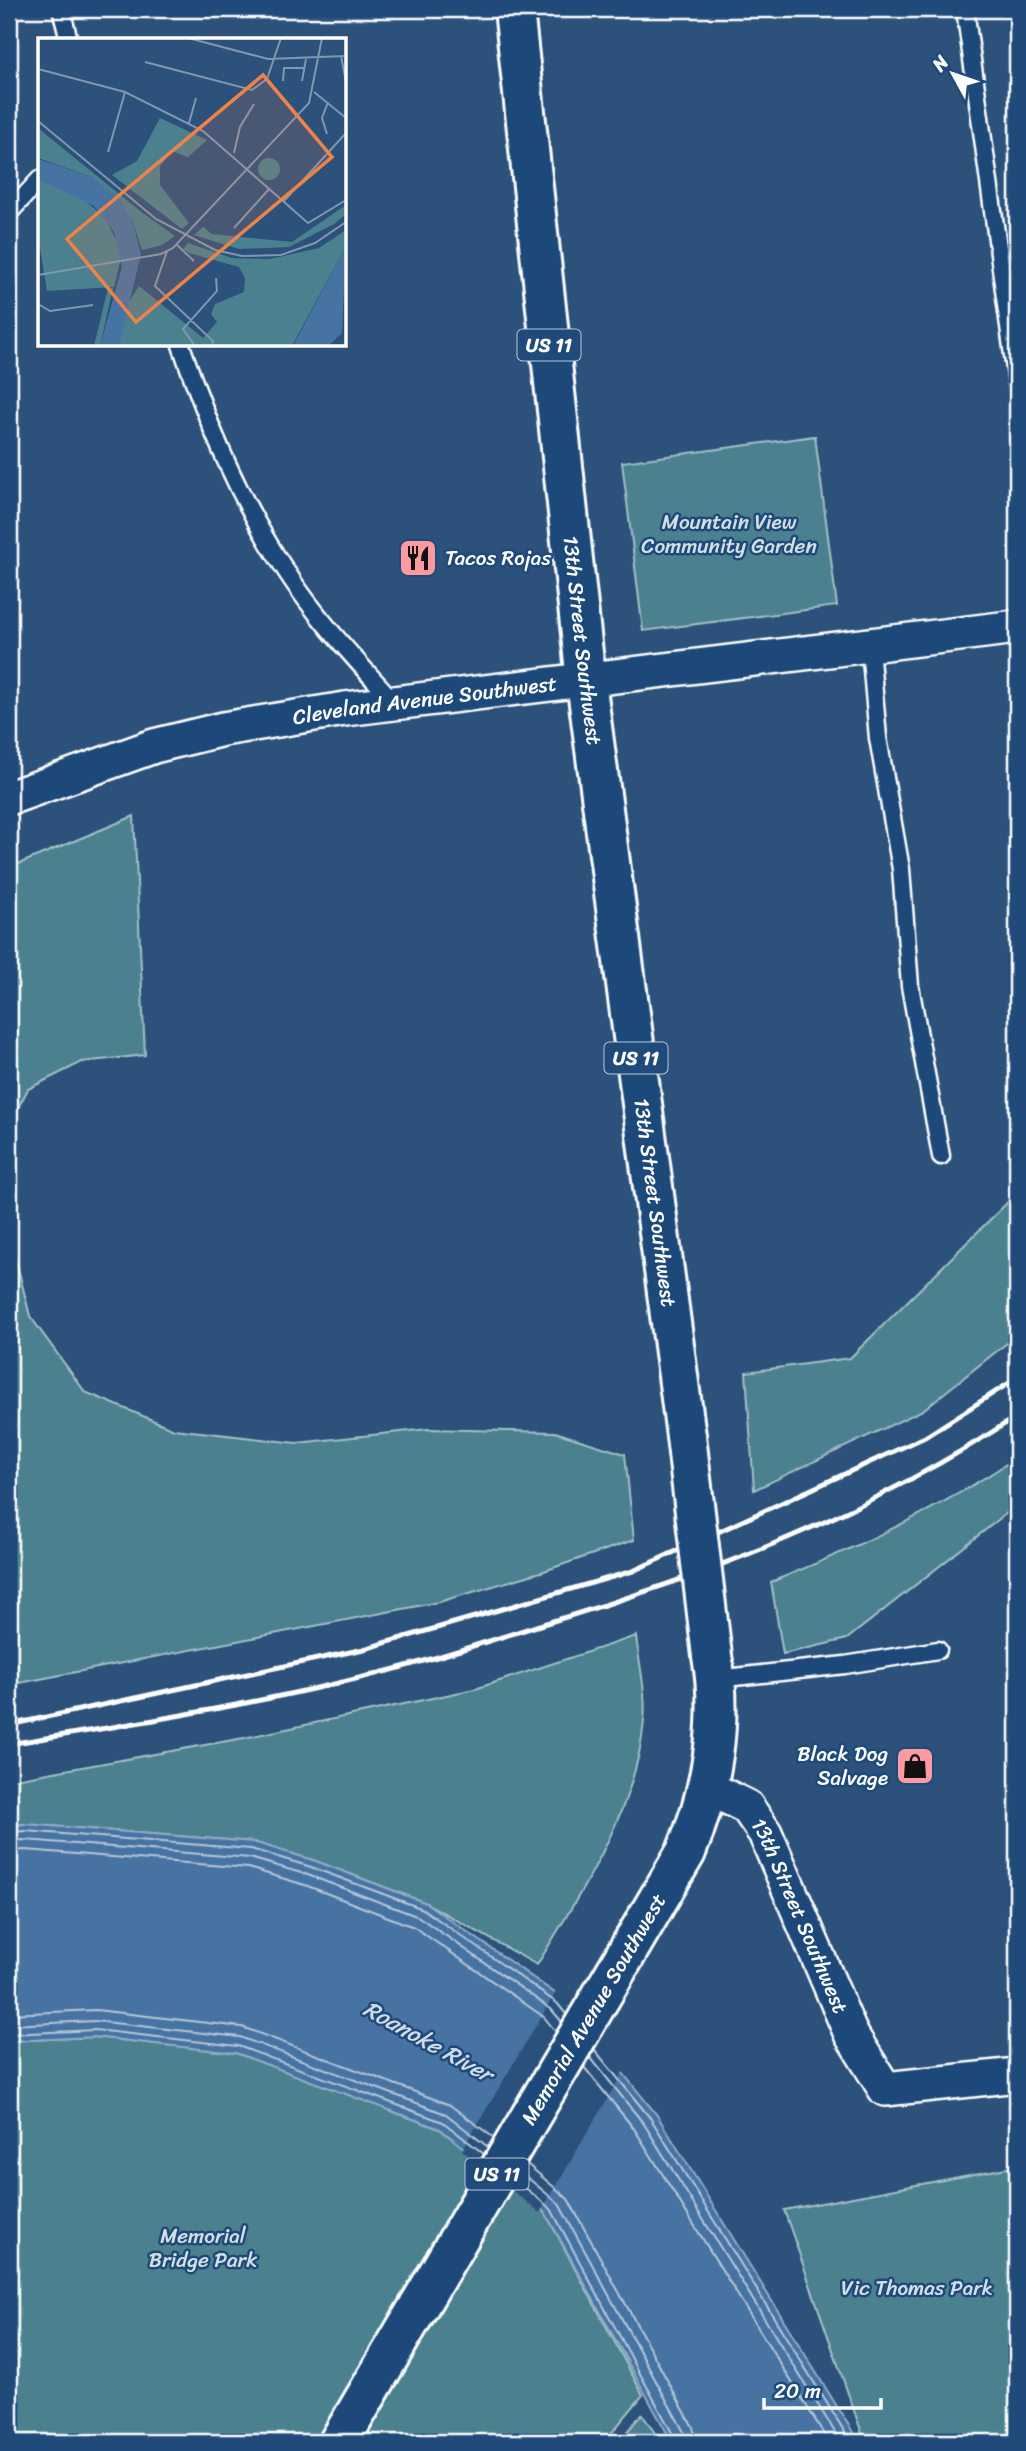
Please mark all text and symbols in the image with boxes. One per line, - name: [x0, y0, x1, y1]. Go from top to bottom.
- inset map: [38, 38, 346, 346]
- north arrow: [918, 38, 988, 108]
- text: N: [923, 47, 958, 80]
- road number: US 11: [518, 330, 580, 360]
- park label: Mountain View Community Garden: [641, 503, 817, 565]
- street label: 13th Street Southwest: [552, 534, 613, 747]
- restaurant icon: Tacos Rojas: [397, 537, 439, 579]
- place label: Tacos Rojas: [445, 539, 551, 577]
- street label: Cleveland Avenue Southwest: [290, 664, 559, 736]
- road number: US 11: [604, 1042, 668, 1074]
- street label: 13th Street Southwest: [622, 1096, 688, 1309]
- place label: Black Dog Salvage: [797, 1735, 888, 1797]
- shop icon: Black Dog Salvage: [894, 1745, 936, 1787]
- street label: 13th Street Southwest: [741, 1809, 859, 2020]
- street label: Memorial Avenue Southwest: [510, 1886, 677, 2133]
- water label: Roanoke River: [355, 1989, 504, 2096]
- road number: US 11: [466, 2158, 528, 2190]
- park label: Memorial Bridge Park: [149, 2217, 257, 2279]
- park label: Vic Thomas Park: [841, 2269, 993, 2307]
- scale bar: [764, 2367, 881, 2411]
- text: 20 m: [774, 2372, 821, 2410]

